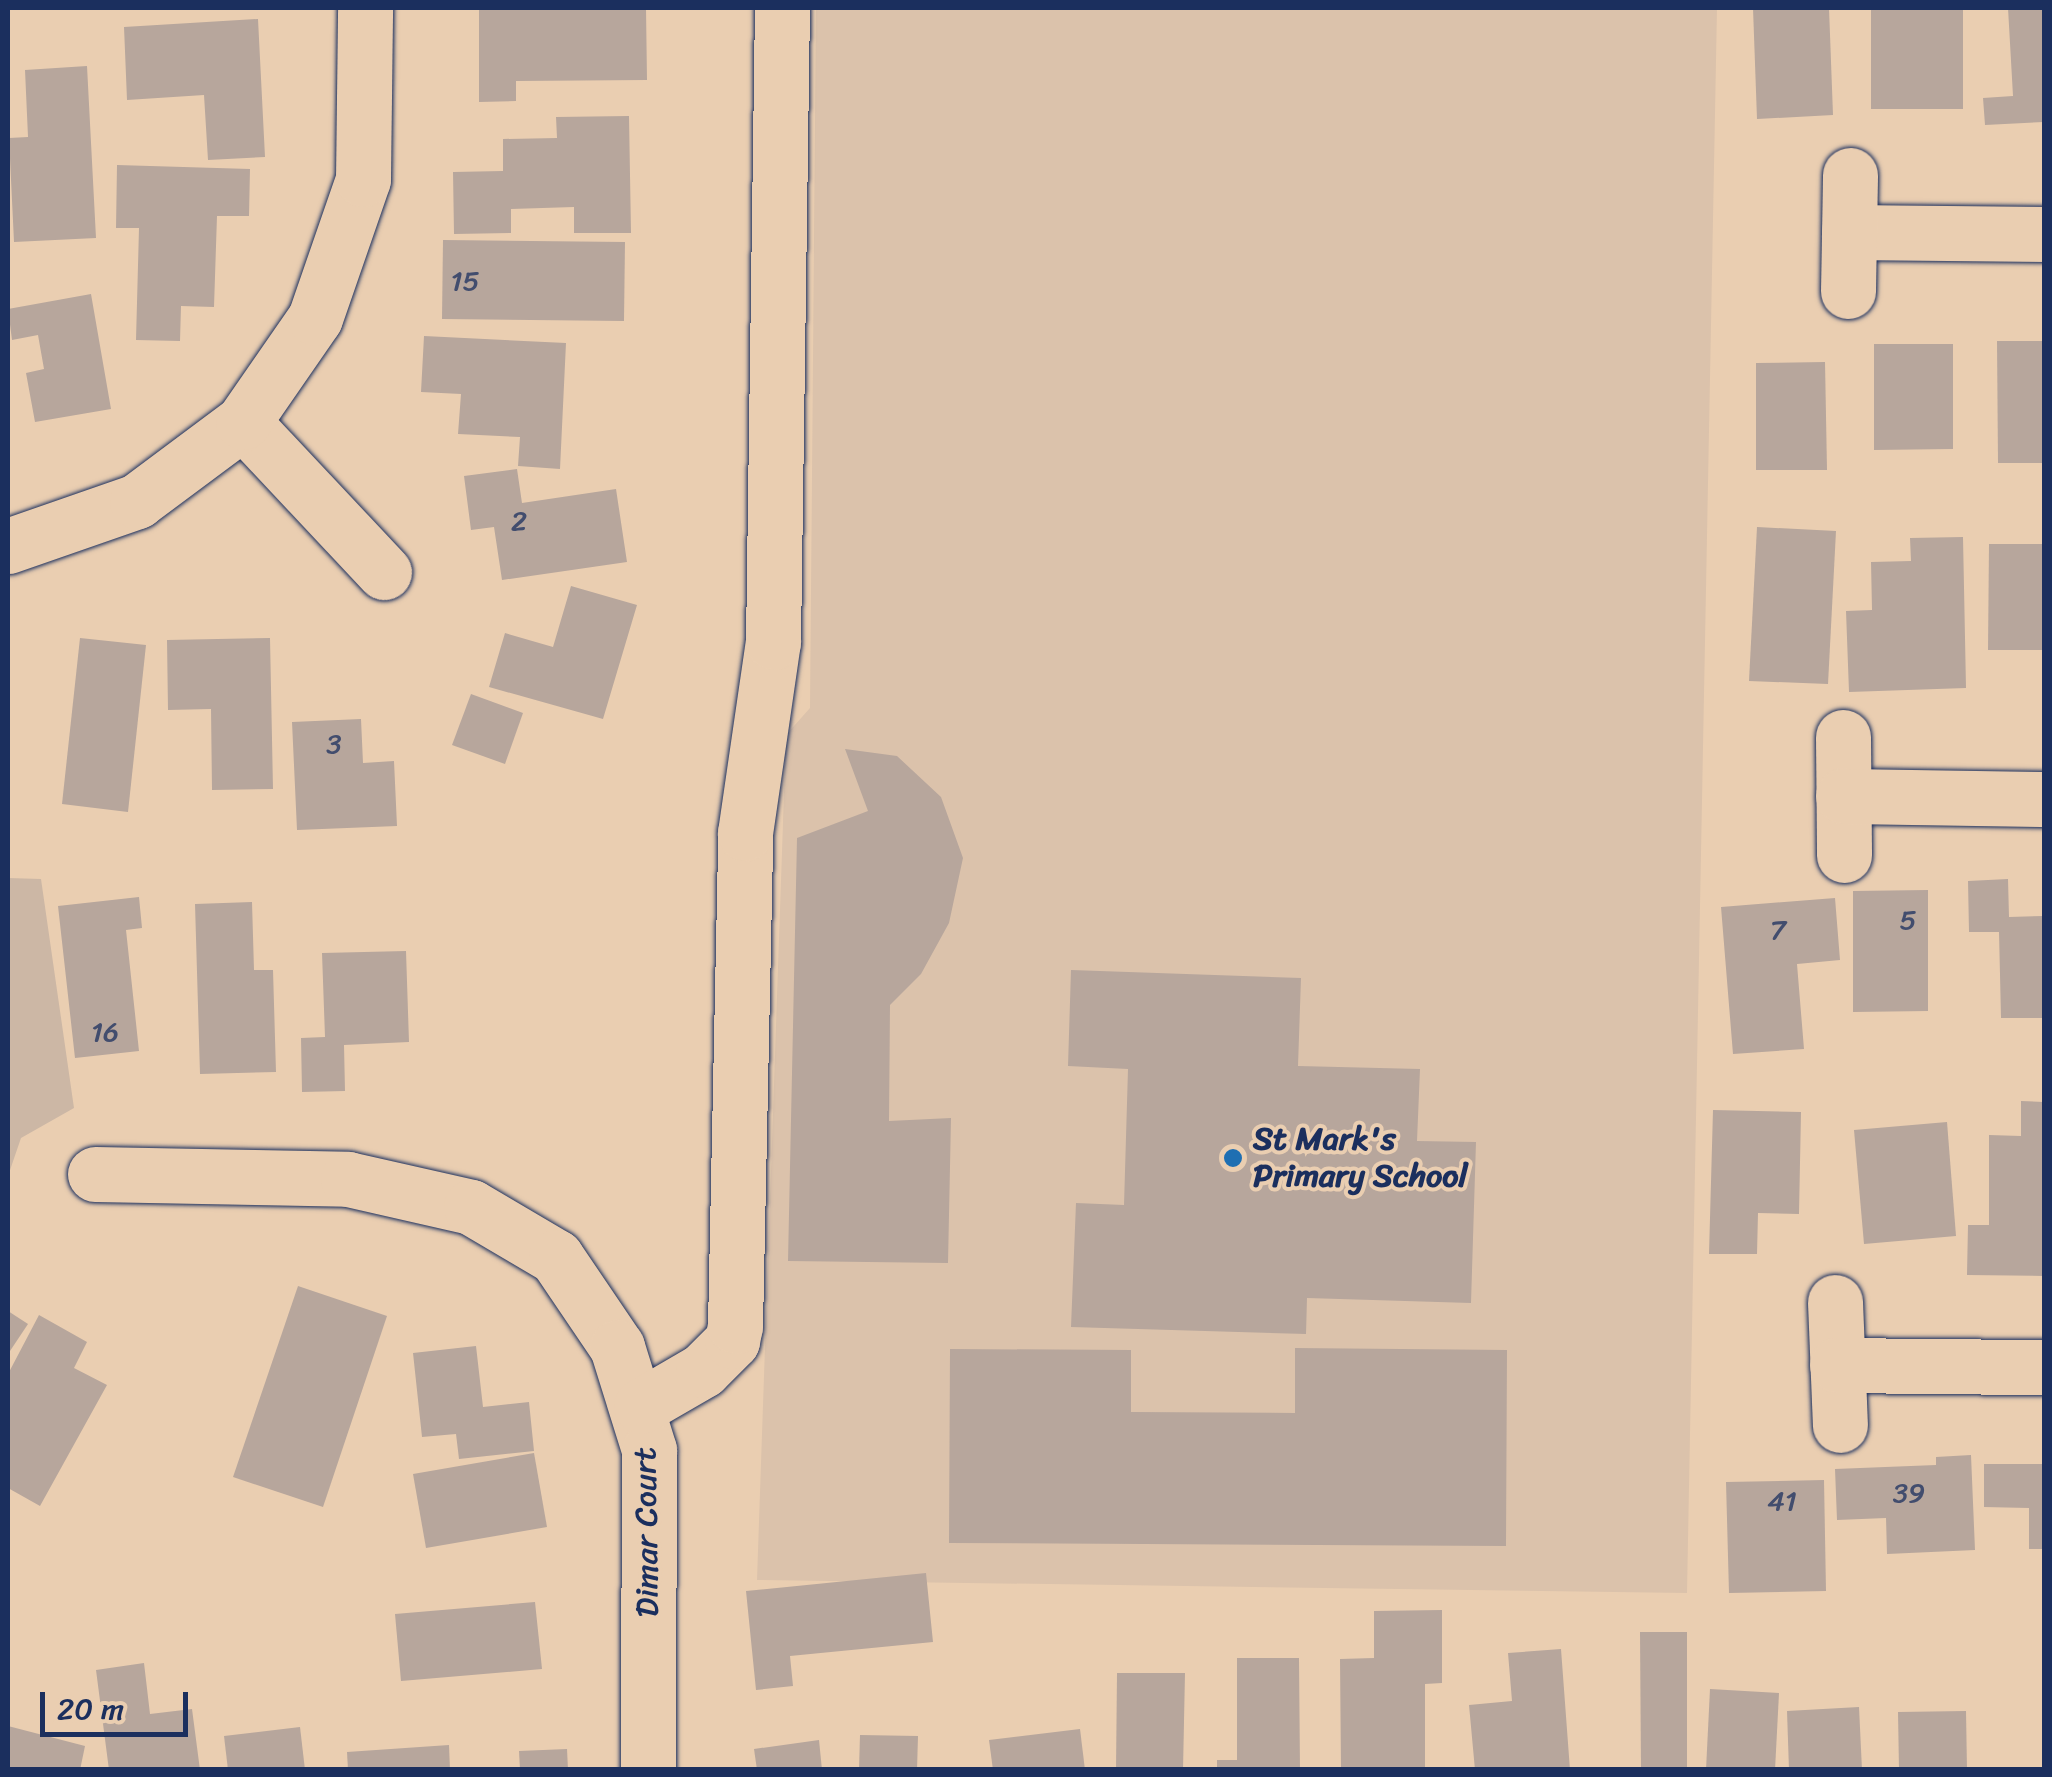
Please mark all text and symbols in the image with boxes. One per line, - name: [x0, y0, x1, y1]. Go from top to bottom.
- house number: 15: [450, 264, 480, 298]
- house number: 2: [511, 504, 527, 538]
- house number: 3: [326, 727, 342, 761]
- house number: 5: [1899, 903, 1917, 937]
- house number: 7: [1770, 913, 1786, 947]
- house number: 16: [91, 1015, 119, 1049]
- place label: St Mark's Primary School: [1253, 1121, 1468, 1196]
- marker: St Mark's Primary School: [1222, 1147, 1244, 1169]
- street label: Dimar Court: [626, 1446, 668, 1618]
- house number: 39: [1893, 1476, 1925, 1510]
- house number: 41: [1767, 1484, 1797, 1518]
- scale bar: [45, 1672, 192, 1734]
- text: 20 m: [57, 1682, 124, 1736]

